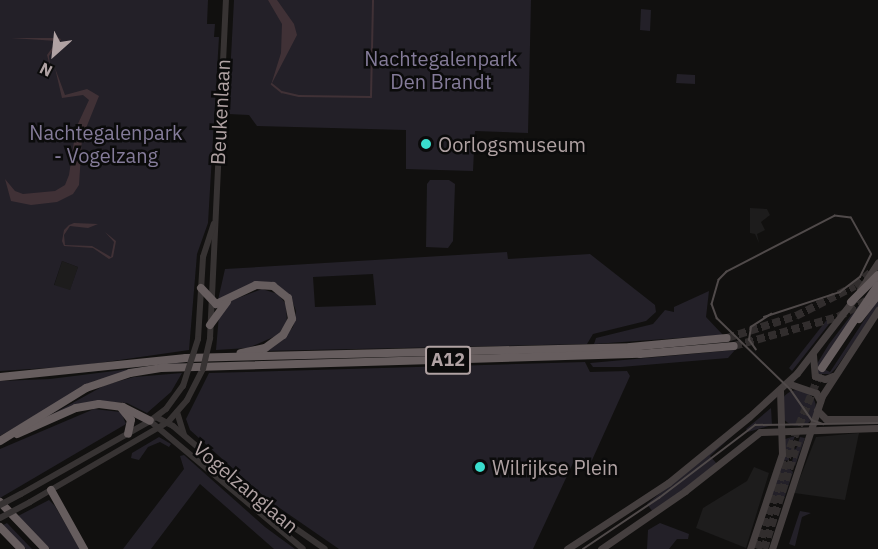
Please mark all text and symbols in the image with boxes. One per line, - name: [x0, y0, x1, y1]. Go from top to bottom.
- north arrow: [24, 24, 84, 84]
- park label: Nachtegalenpark Den Brandt: [364, 46, 518, 93]
- text: N: [36, 58, 56, 82]
- street label: Beukenlaan: [205, 58, 235, 166]
- park label: Nachtegalenpark - Vogelzang: [29, 120, 183, 167]
- place label: Oorlogsmuseum: [438, 132, 586, 156]
- marker: Oorlogsmuseum: [419, 137, 433, 151]
- road number: A12: [424, 345, 472, 375]
- street label: Vogelzanglaan: [189, 436, 303, 538]
- place label: Wilrijkse Plein: [492, 455, 618, 479]
- marker: Wilrijkse Plein: [473, 460, 487, 474]

